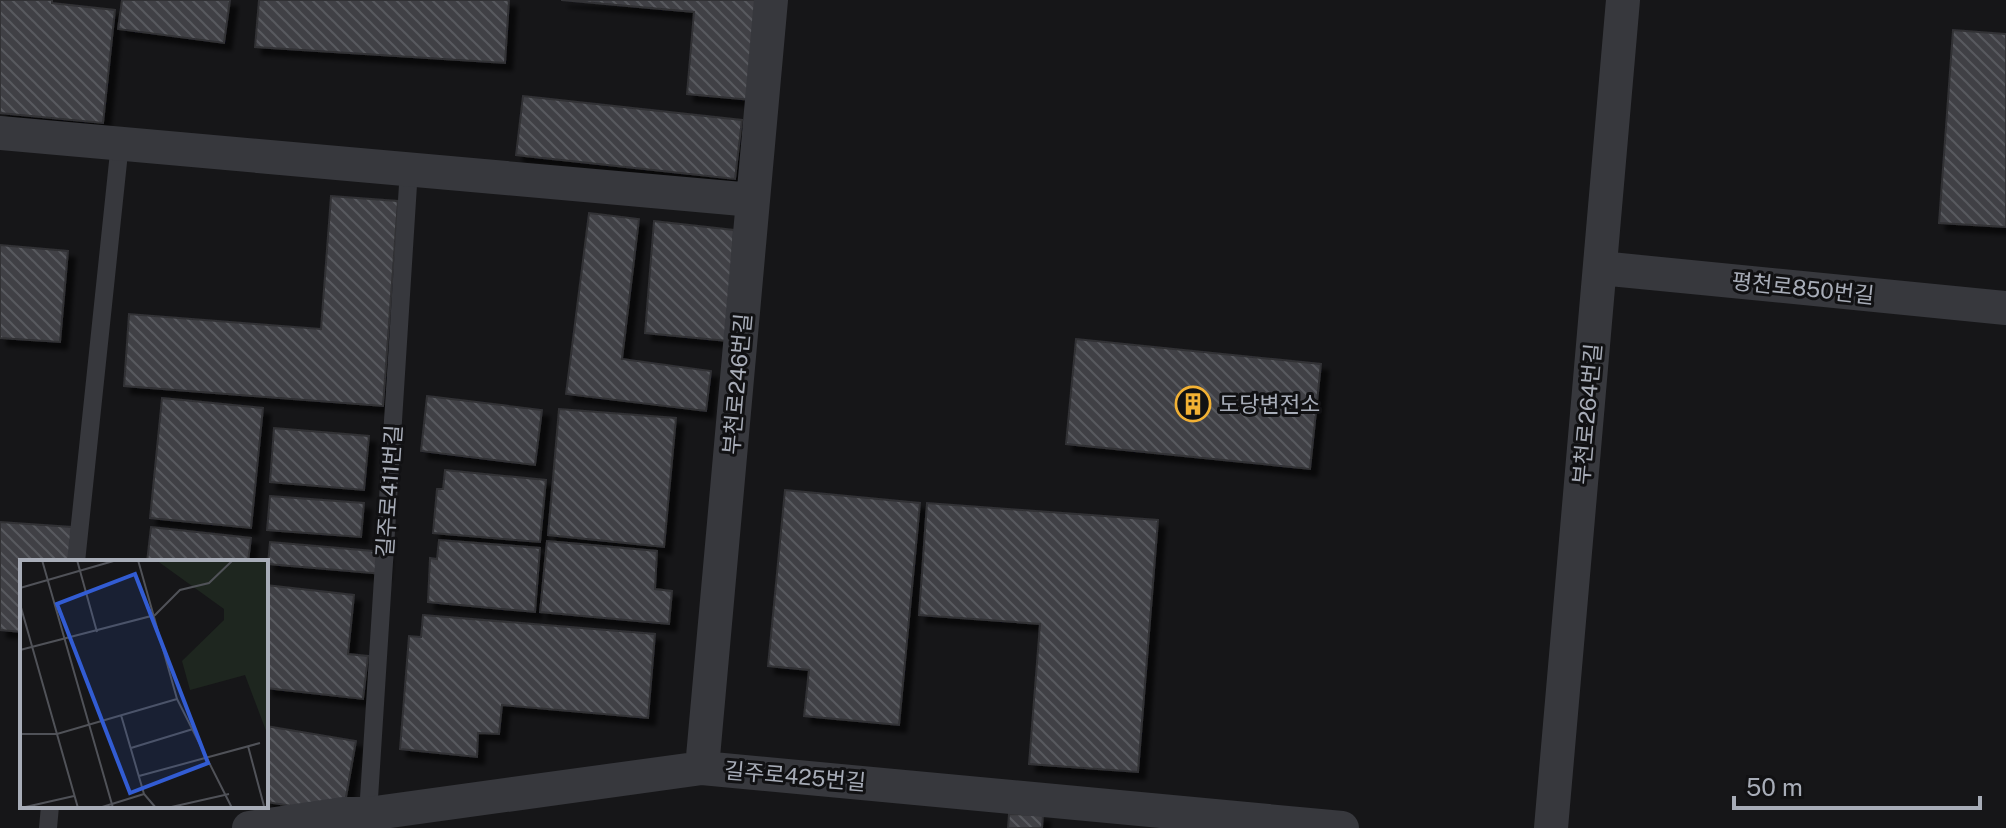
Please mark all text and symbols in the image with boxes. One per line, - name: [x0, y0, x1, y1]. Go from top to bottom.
- street label: 평천로850번길: [1731, 268, 1875, 308]
- street label: 부천로246번길: [718, 312, 756, 456]
- street label: 부천로264번길: [1568, 342, 1606, 486]
- building icon: 도당변전소: [1174, 385, 1212, 423]
- place label: 도당변전소: [1219, 391, 1320, 417]
- street label: 길주로411번길: [371, 424, 407, 558]
- inset map: [20, 560, 268, 808]
- street label: 길주로425번길: [723, 757, 867, 795]
- scale bar: [1734, 760, 1980, 810]
- text: 50 m: [1746, 773, 1803, 801]

